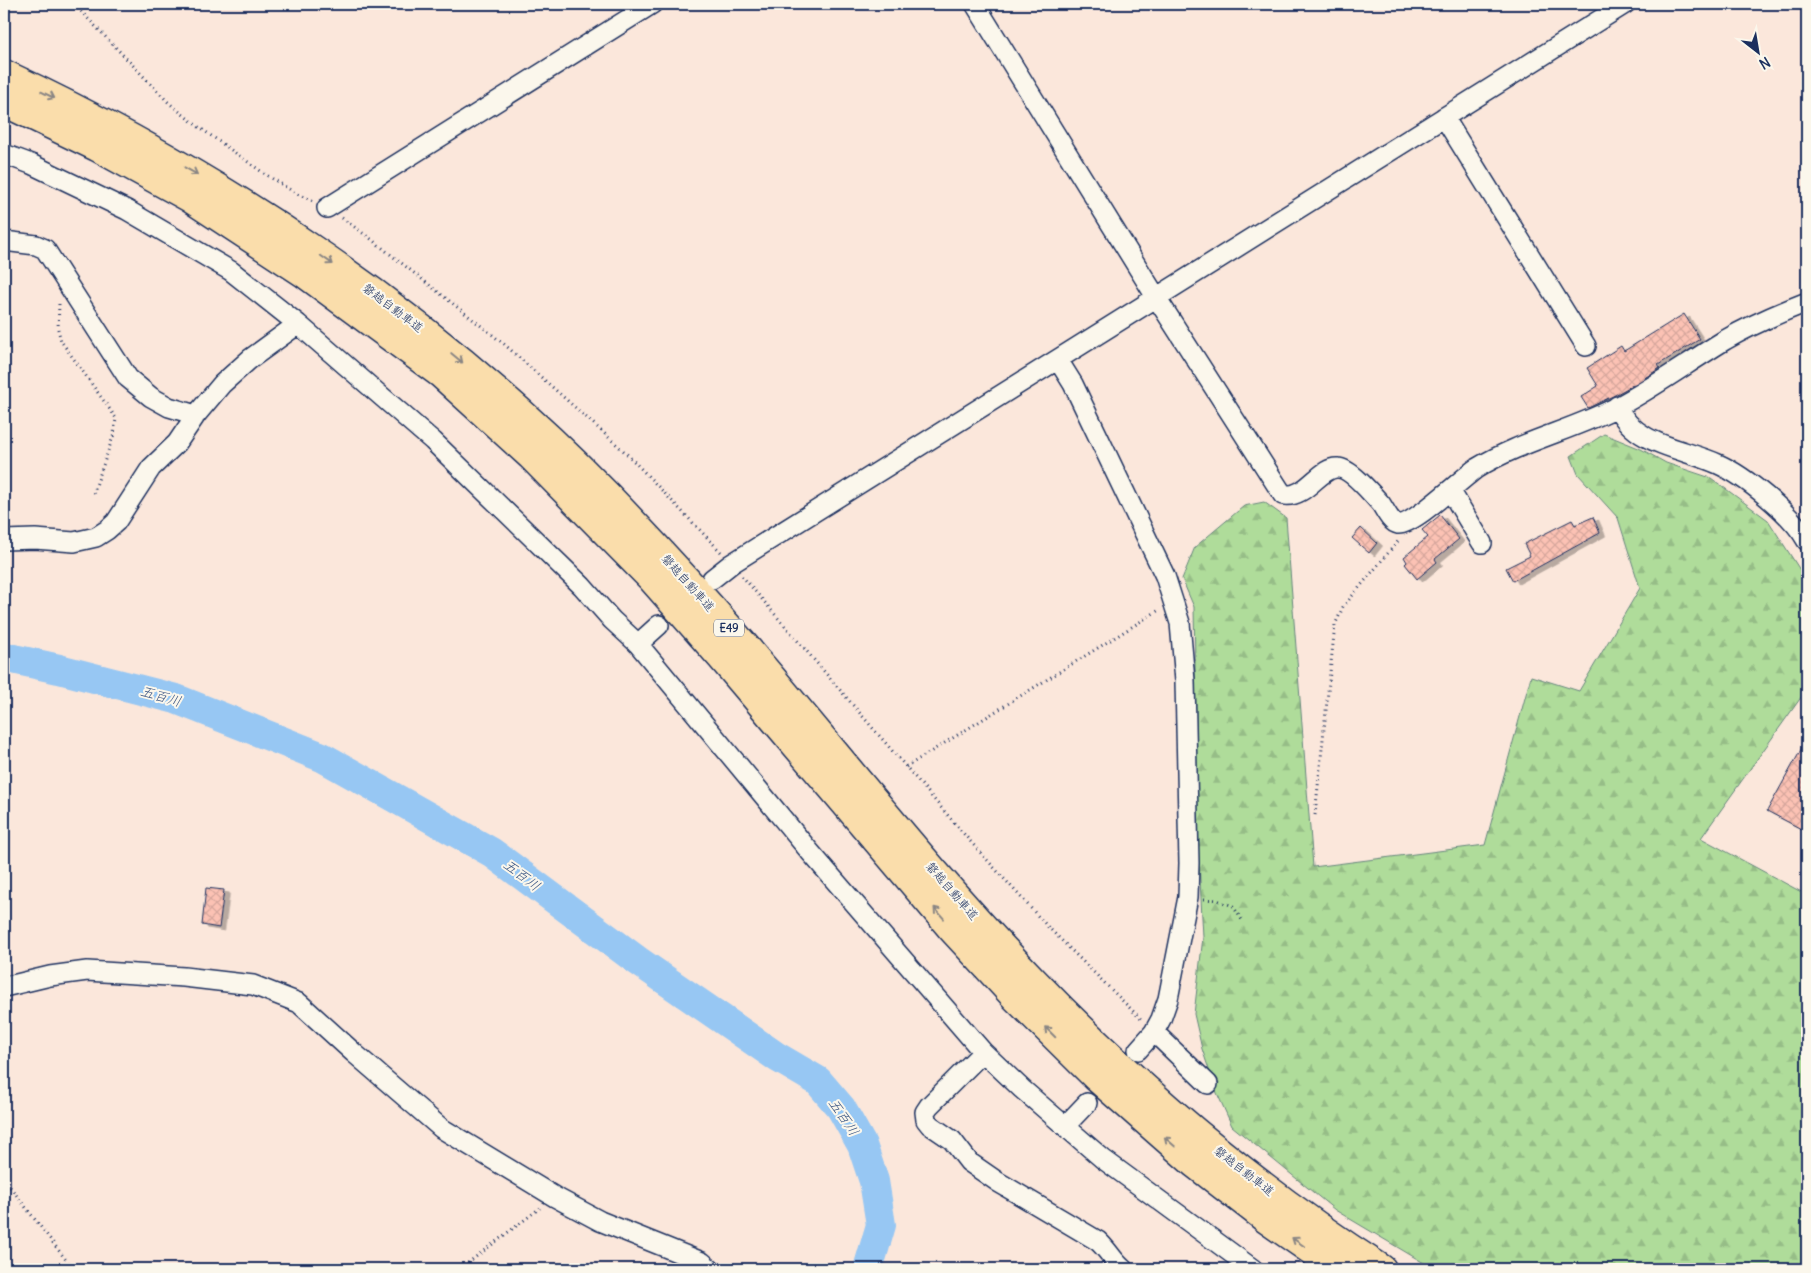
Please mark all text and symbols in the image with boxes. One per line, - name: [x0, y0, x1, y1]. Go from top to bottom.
- north arrow: [1734, 28, 1784, 78]
- text: N: [1756, 53, 1773, 73]
- one-way arrow: [40, 90, 55, 100]
- one-way arrow: [183, 167, 198, 177]
- one-way arrow: [320, 254, 334, 265]
- street label: 磐越自動車道: [360, 280, 427, 335]
- one-way arrow: [450, 352, 463, 363]
- street label: 磐越自動車道: [659, 551, 718, 614]
- road number: E49: [714, 620, 744, 636]
- water label: 五百川: [138, 682, 184, 710]
- water label: 五百川: [500, 855, 544, 895]
- street label: 磐越自動車道: [923, 859, 982, 923]
- one-way arrow: [933, 907, 945, 920]
- one-way arrow: [1044, 1026, 1057, 1038]
- water label: 五百川: [825, 1095, 863, 1139]
- one-way arrow: [1164, 1136, 1177, 1147]
- street label: 磐越自動車道: [1211, 1143, 1277, 1199]
- one-way arrow: [1291, 1236, 1305, 1247]

